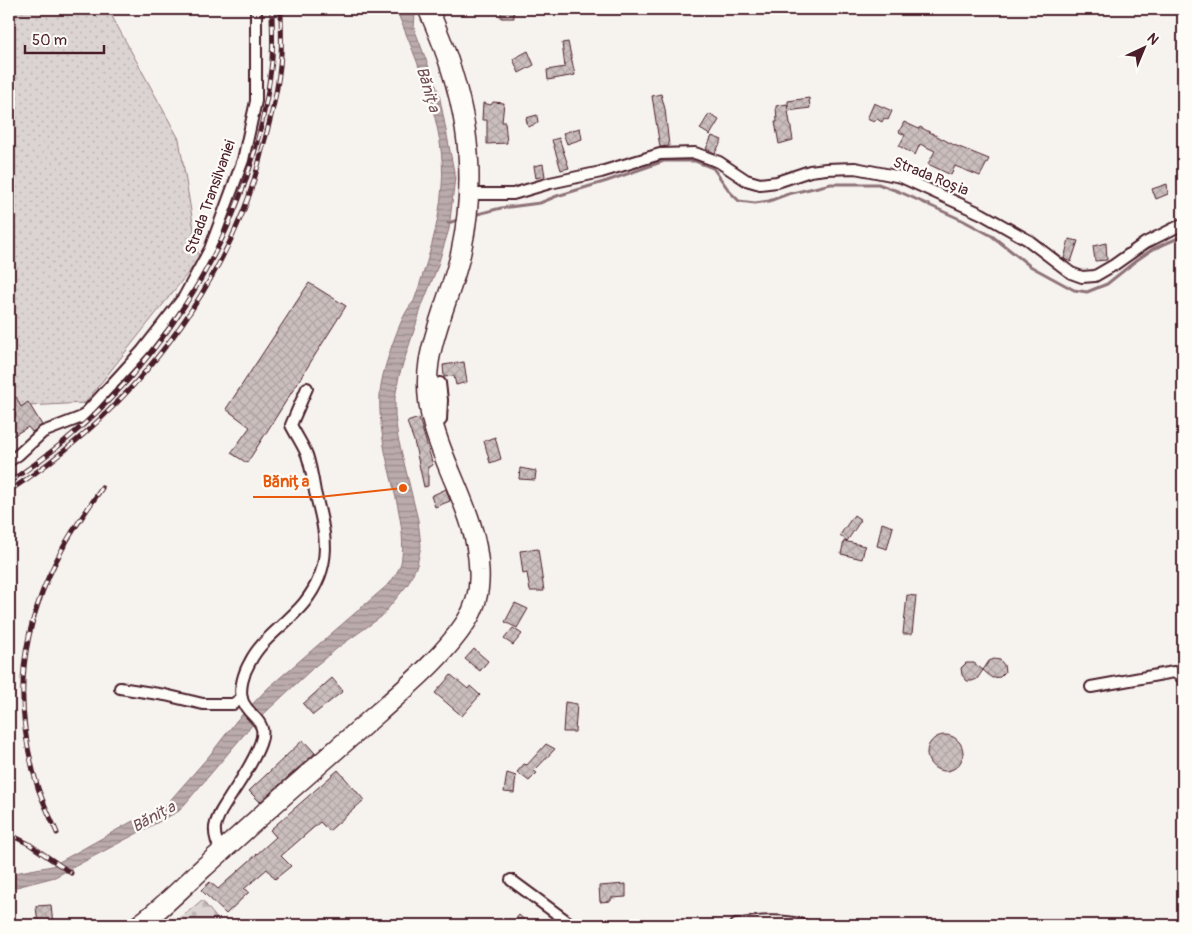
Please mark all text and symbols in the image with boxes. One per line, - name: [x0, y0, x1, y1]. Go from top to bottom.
- scale bar: [25, 22, 104, 54]
- north arrow: [1120, 22, 1170, 72]
- text: N: [1143, 30, 1162, 48]
- text: 50 m: [32, 31, 67, 50]
- water label: Bănița: [412, 64, 445, 116]
- street label: Strada Transilvaniei: [181, 137, 240, 257]
- street label: Strada Roșia: [890, 153, 972, 200]
- callout: Bănița: [253, 466, 319, 497]
- text: Bănița: [263, 472, 310, 492]
- water label: Bănița: [128, 796, 180, 837]

